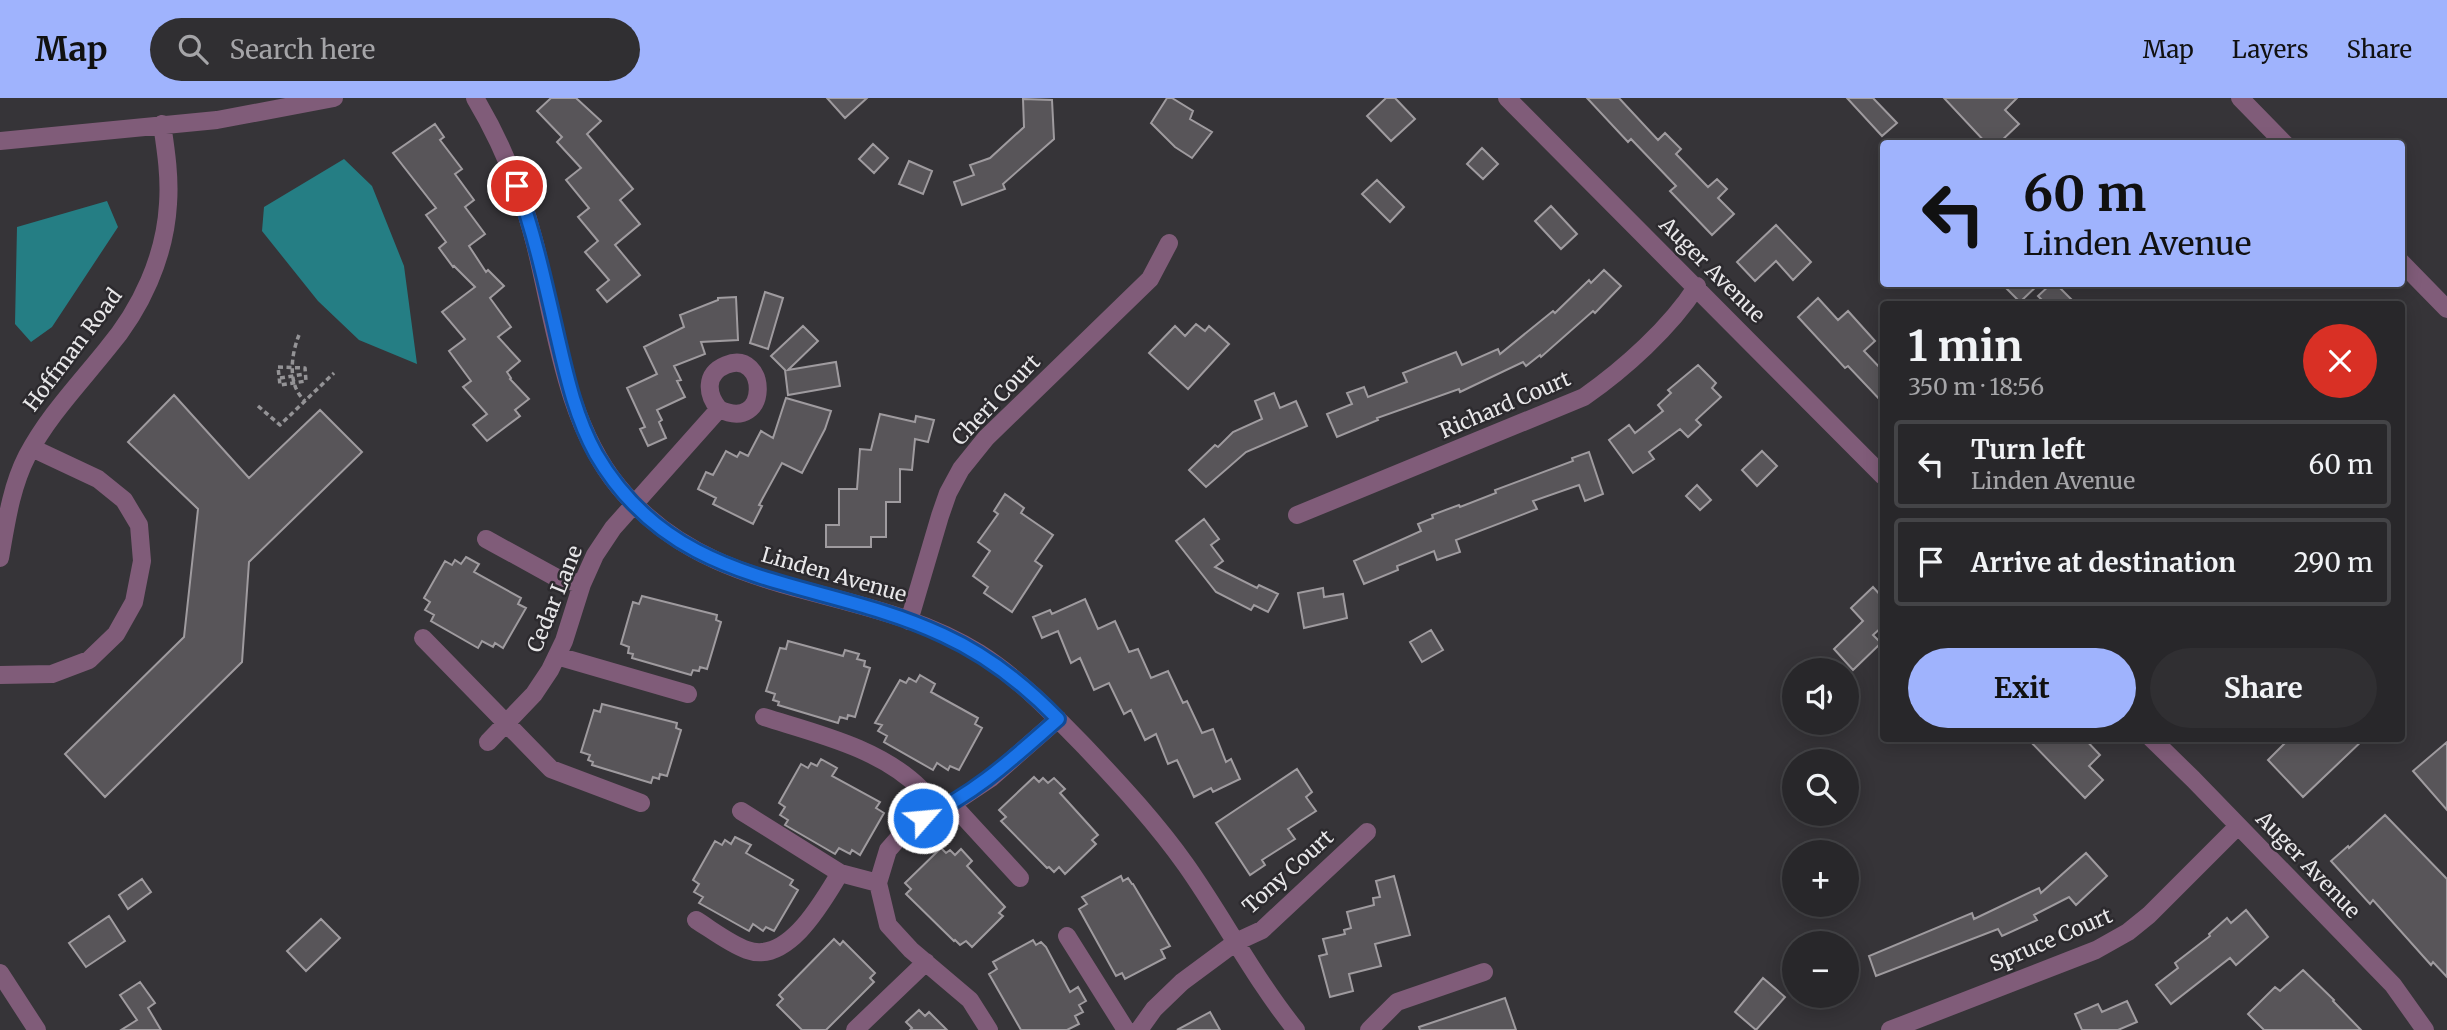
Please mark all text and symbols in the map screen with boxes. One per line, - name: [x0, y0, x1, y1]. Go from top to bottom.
- search box: [150, 18, 640, 81]
- text: Map: [35, 29, 108, 70]
- icon: search: [174, 30, 212, 68]
- text: Search here: [230, 33, 375, 66]
- text: Map: [2143, 34, 2194, 65]
- text: Layers: [2232, 34, 2308, 65]
- text: Share: [2346, 34, 2412, 65]
- pin: [487, 156, 547, 216]
- text: 60 m: [2023, 163, 2146, 224]
- icon: arrive: [498, 167, 536, 205]
- icon: left: [1908, 168, 1999, 259]
- street label: Auger Avenue: [1653, 210, 1771, 328]
- text: Linden Avenue: [2023, 224, 2251, 264]
- street label: Hoffman Road: [18, 283, 128, 417]
- text: 1 min: [1908, 320, 2022, 372]
- button: close: [2303, 324, 2377, 398]
- street label: Cheri Court: [946, 348, 1046, 451]
- street label: Richard Court: [1435, 365, 1574, 444]
- text: 350 m · 18:56: [1908, 372, 2044, 401]
- text: Turn left: [1971, 433, 2085, 466]
- icon: left: [1912, 445, 1950, 483]
- text: 60 m: [2309, 448, 2373, 481]
- text: Linden Avenue: [1971, 466, 2135, 495]
- street label: Cedar Lane: [521, 541, 588, 656]
- street label: Linden Avenue: [758, 541, 910, 608]
- icon: arrive: [1912, 543, 1950, 581]
- text: Arrive at destination: [1971, 546, 2236, 579]
- text: 290 m: [2294, 546, 2373, 579]
- button: Exit: [1908, 648, 2136, 728]
- button: Share: [2150, 648, 2377, 728]
- map controls: [1782, 658, 1859, 1008]
- button: sound: [1782, 658, 1859, 735]
- button: search: [1782, 749, 1859, 826]
- position arrow: [886, 781, 960, 855]
- street label: Auger Avenue: [2250, 805, 2366, 924]
- street label: Tony Court: [1237, 824, 1339, 920]
- button: +: [1782, 840, 1859, 917]
- street label: Spruce Court: [1986, 902, 2116, 977]
- button: −: [1782, 931, 1859, 1008]

